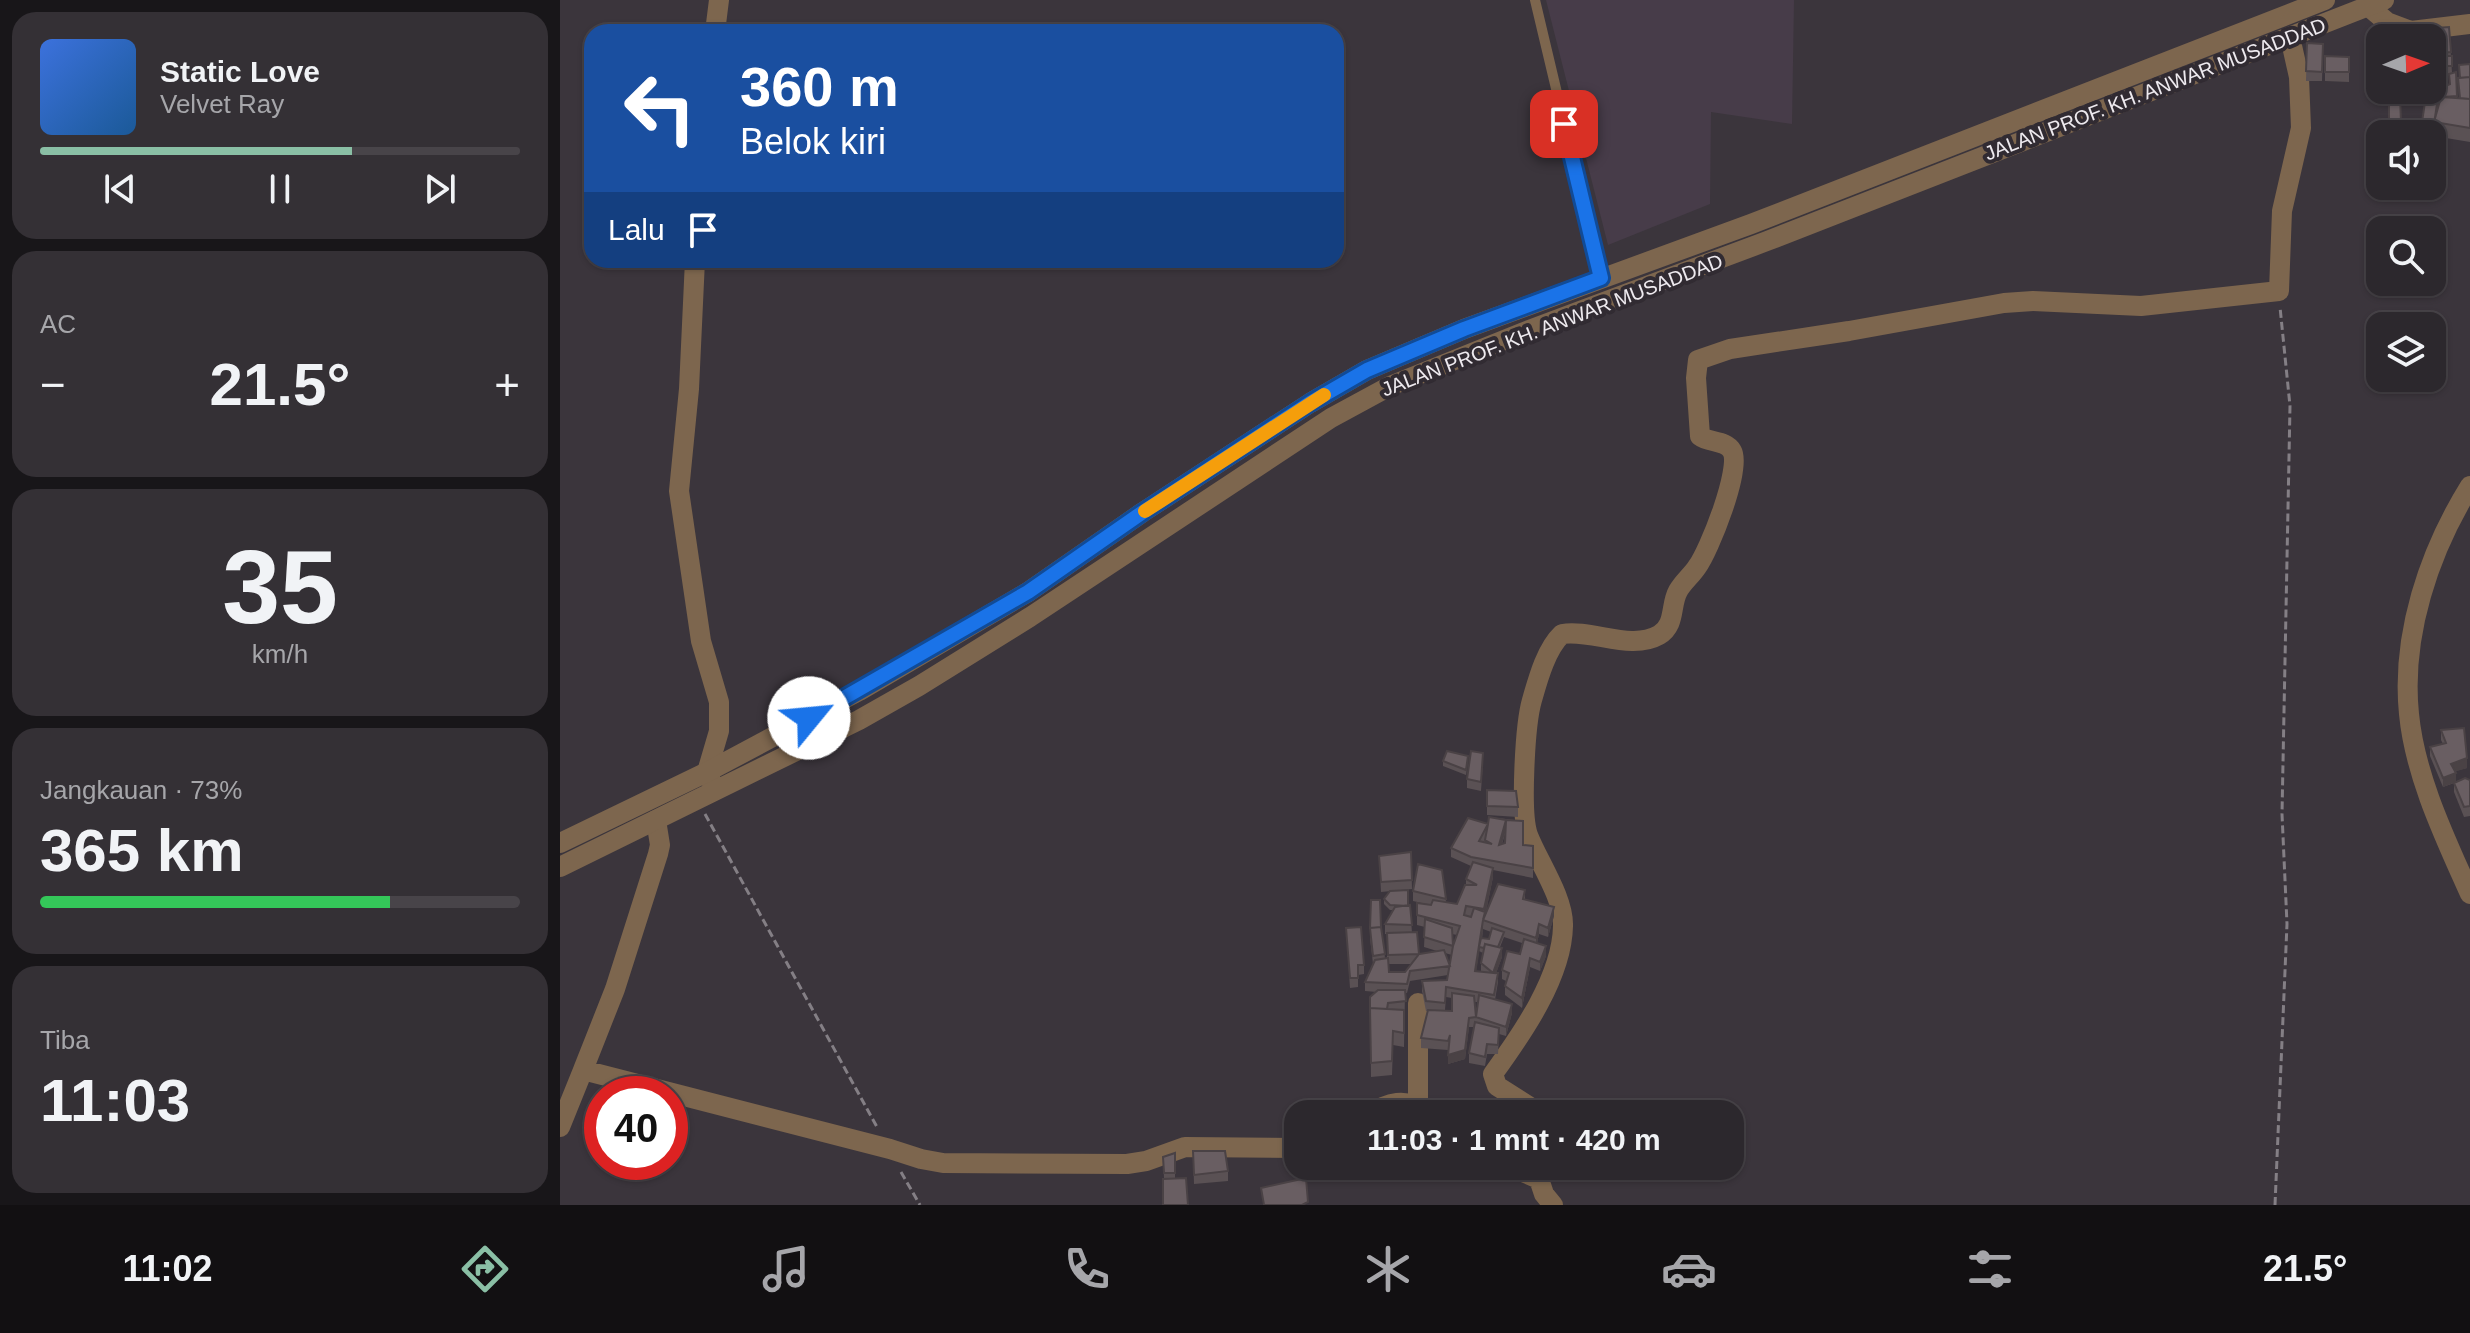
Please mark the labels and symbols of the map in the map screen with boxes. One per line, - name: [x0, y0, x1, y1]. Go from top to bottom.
- street label: JALAN PROF. KH. ANWAR MUSADDAD: [1981, 14, 2329, 164]
- north arrow: [2366, 24, 2446, 104]
- pin: [1530, 90, 1598, 158]
- street label: JALAN PROF. KH. ANWAR MUSADDAD: [1378, 250, 1726, 400]
- position arrow: [767, 676, 851, 760]
- speed limit sign: 40: [584, 1076, 688, 1180]

